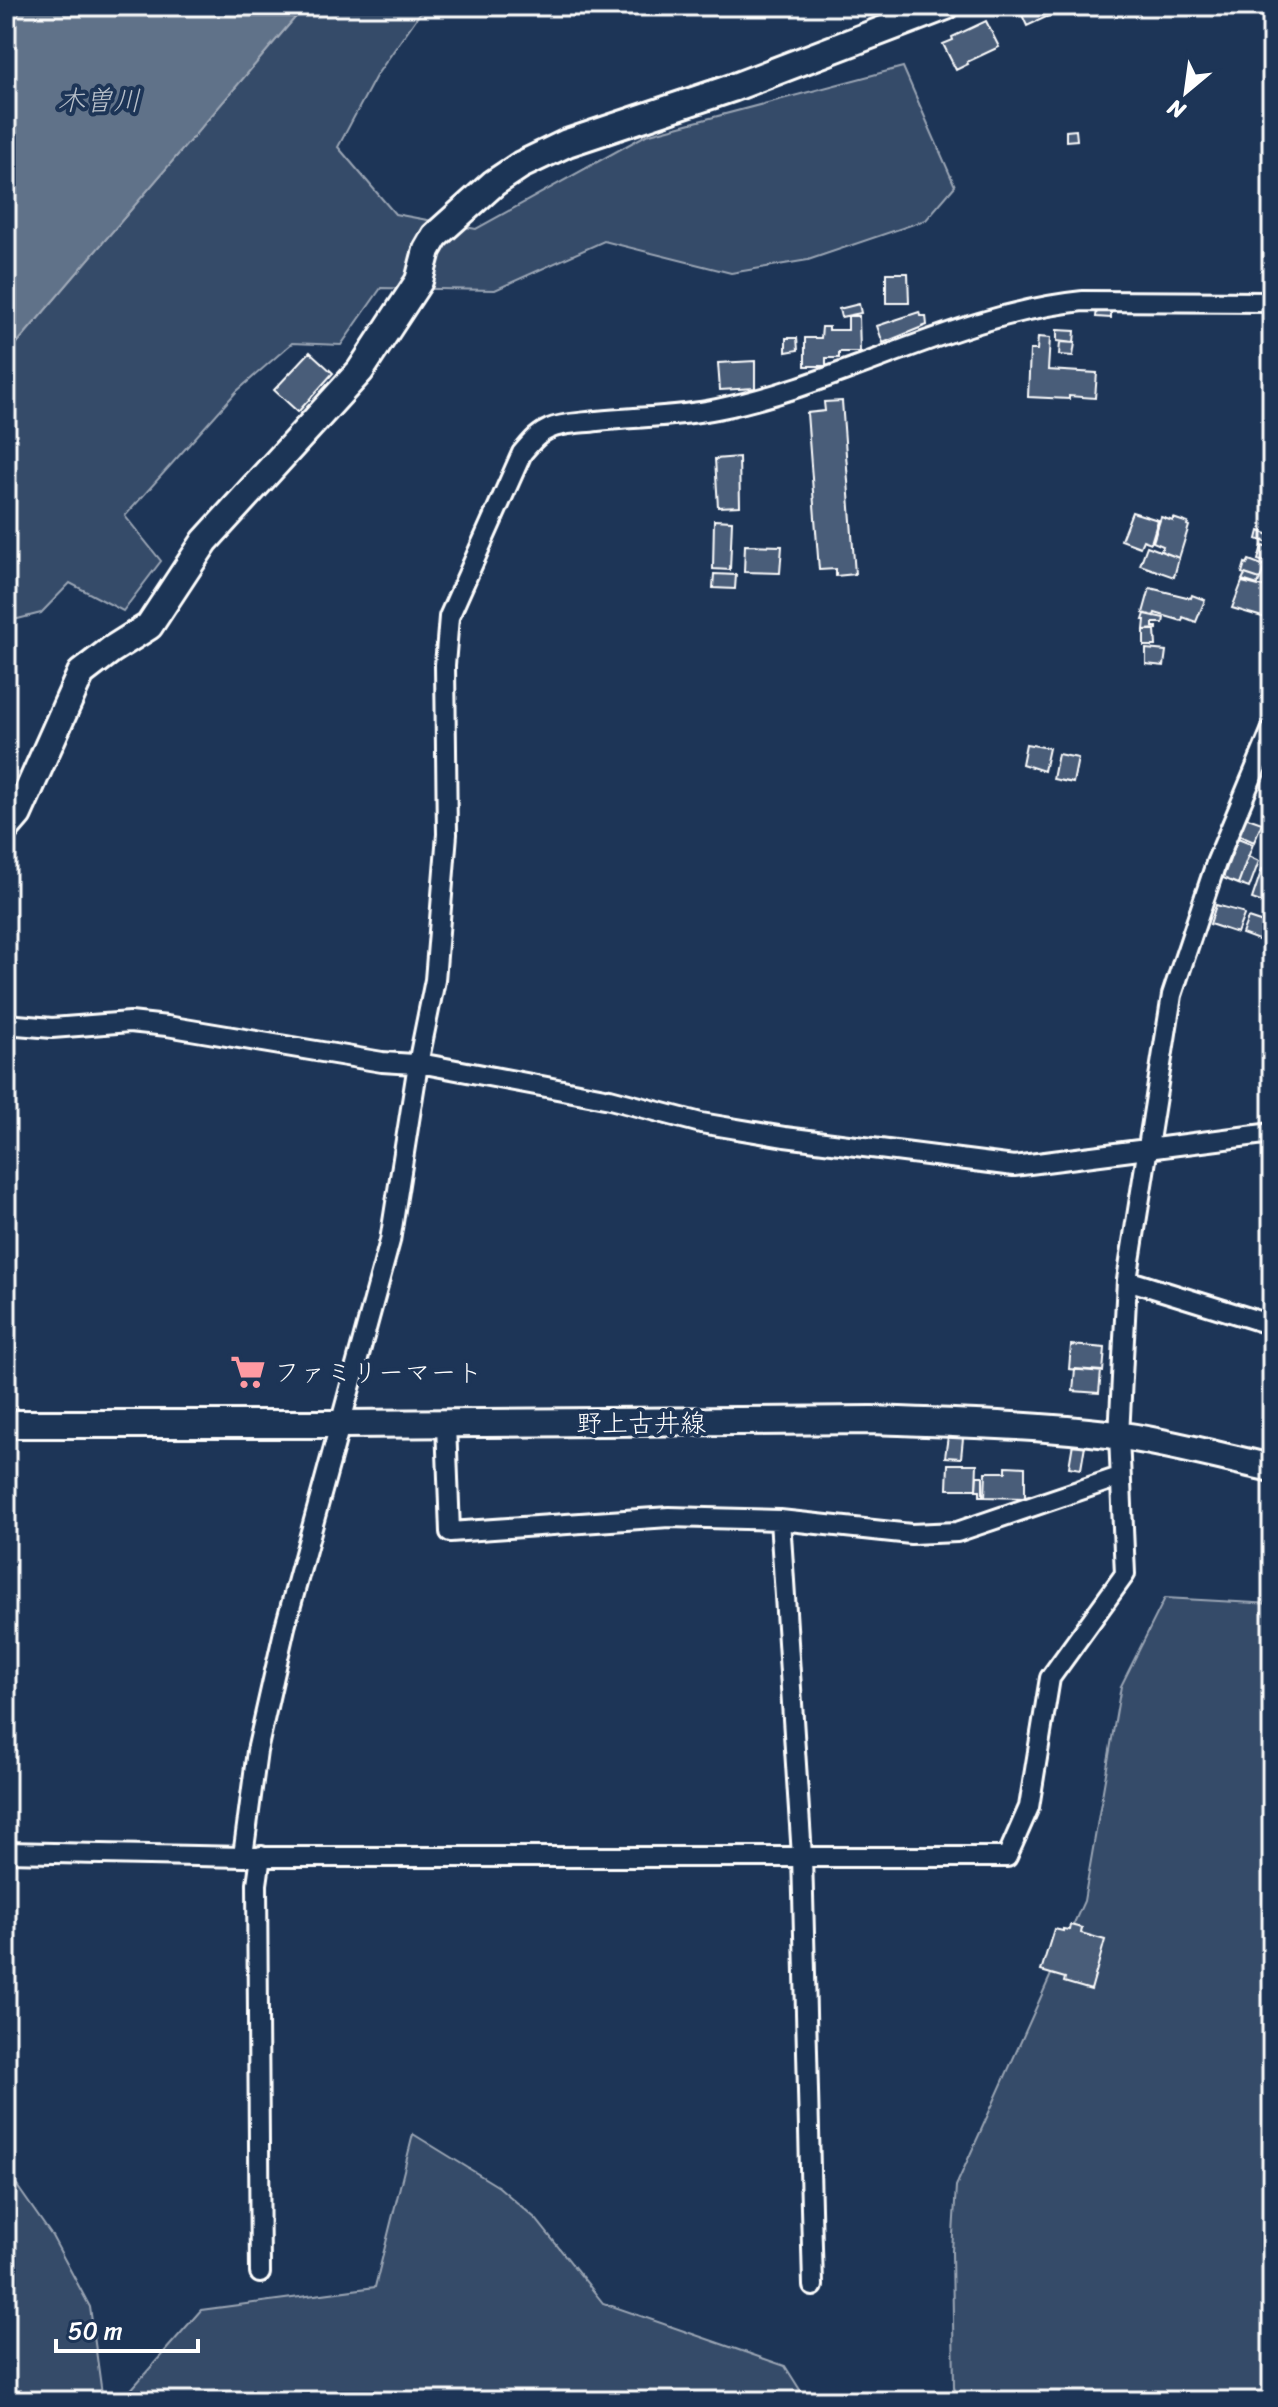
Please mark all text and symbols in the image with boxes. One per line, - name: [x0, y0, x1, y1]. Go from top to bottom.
- north arrow: [1146, 52, 1226, 132]
- water label: 木曽川: [57, 76, 141, 125]
- text: N: [1160, 88, 1194, 130]
- place label: ファミリーマート: [274, 1349, 483, 1395]
- supermarket icon: ファミリーマート: [229, 1353, 267, 1391]
- street label: 野上古井線: [576, 1400, 706, 1446]
- scale bar: [56, 2303, 198, 2353]
- text: 50 m: [68, 2310, 123, 2352]

